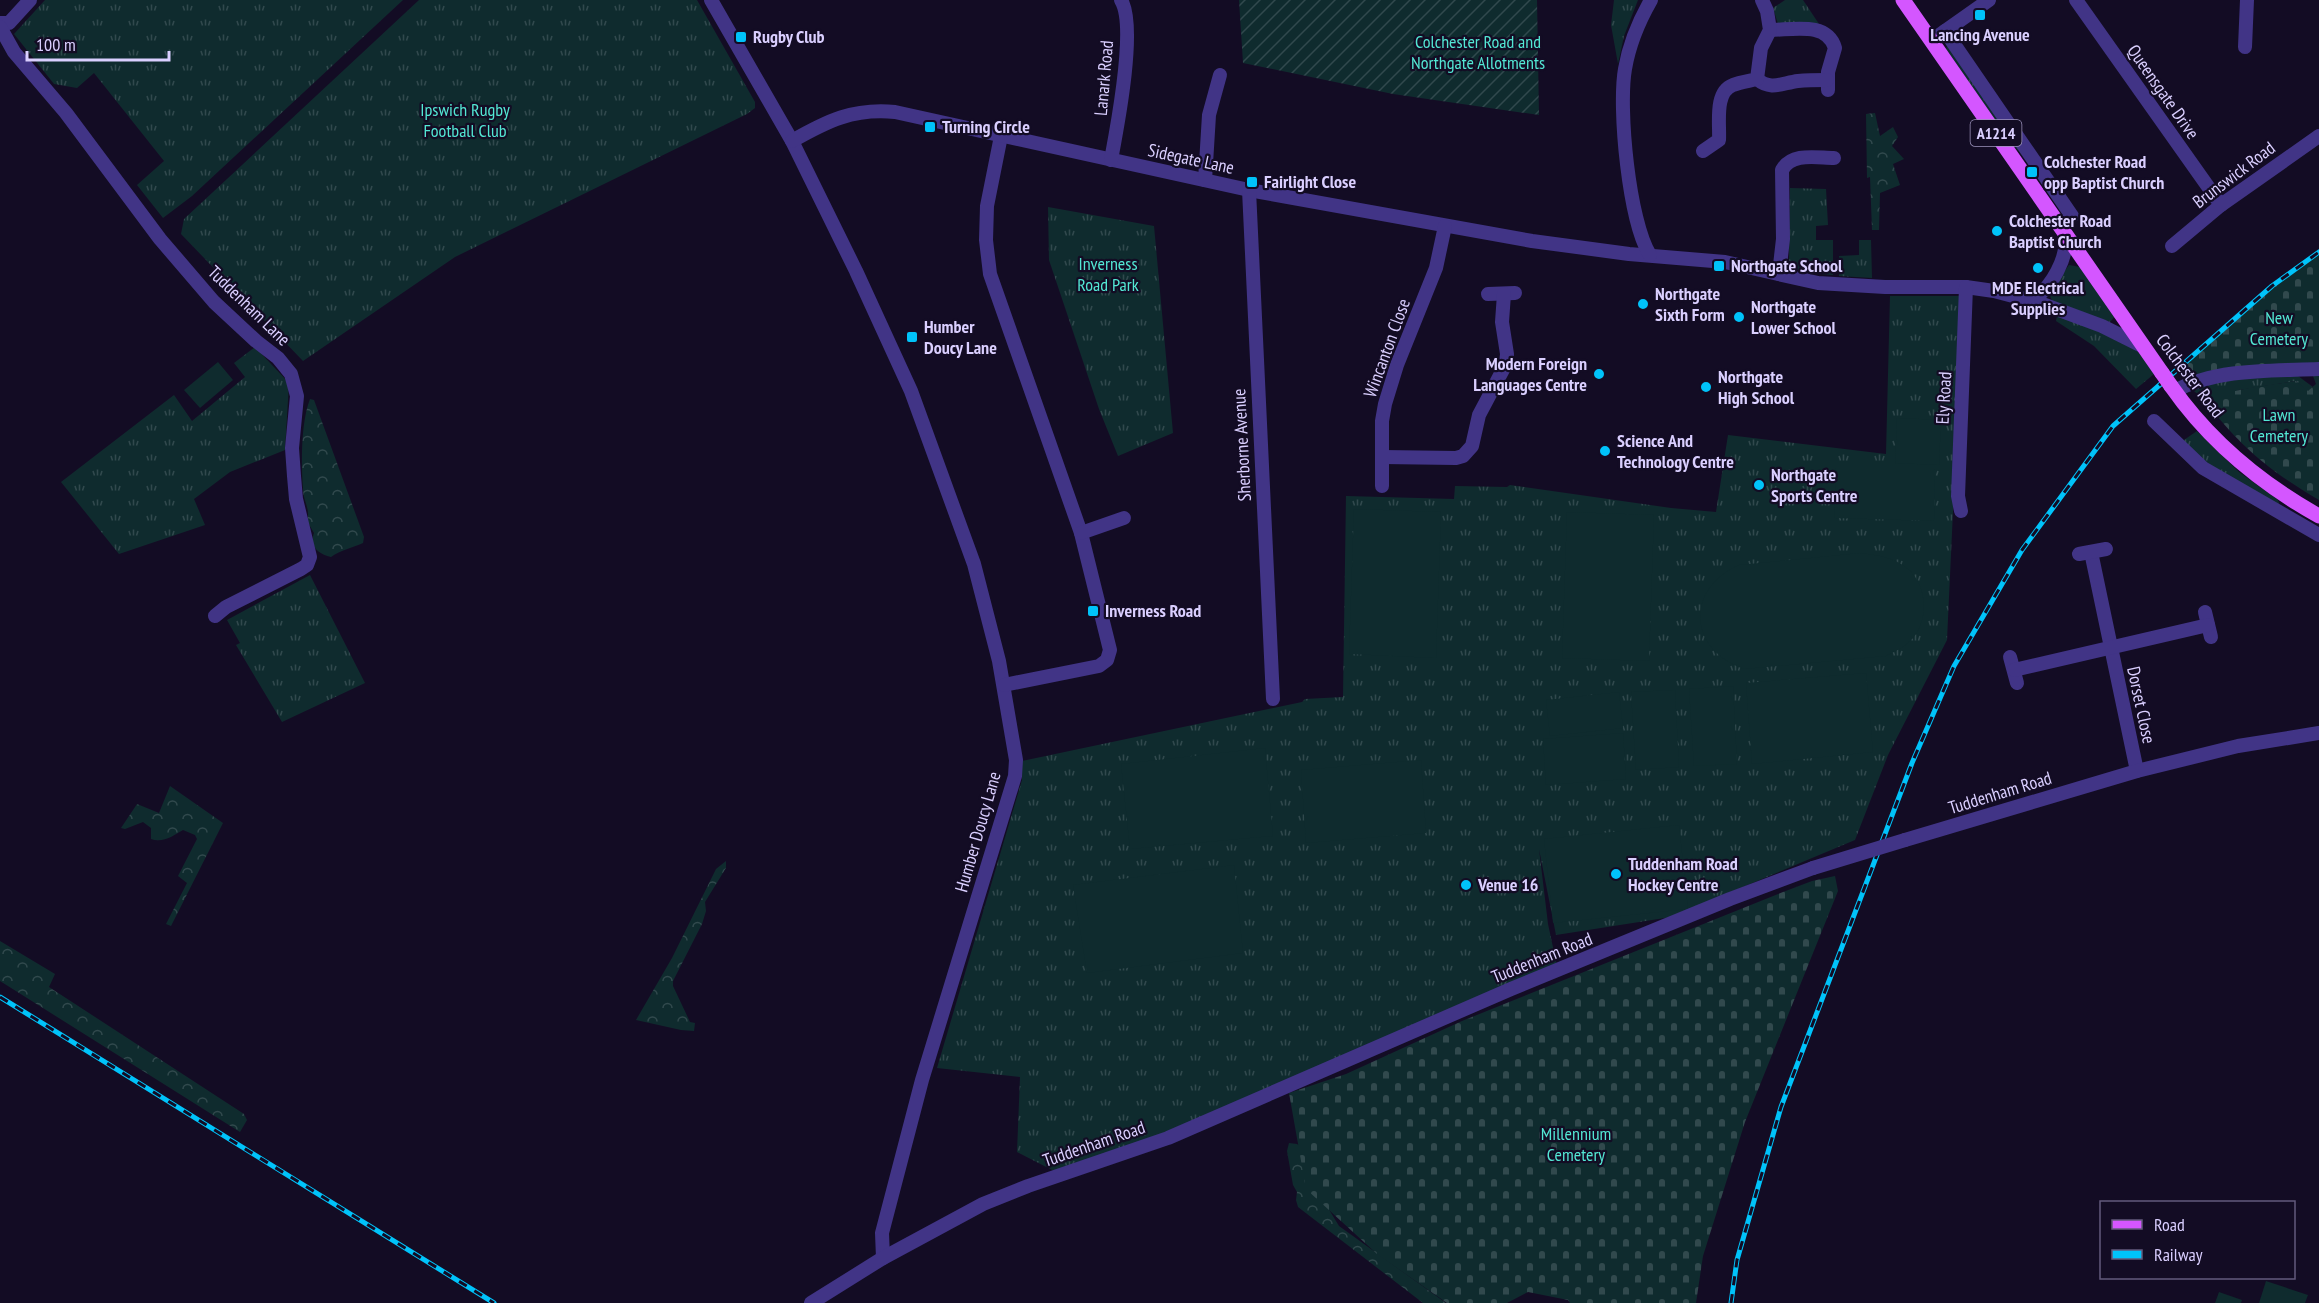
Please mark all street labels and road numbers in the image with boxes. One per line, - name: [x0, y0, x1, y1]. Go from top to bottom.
- street label: Lanark Road: [1089, 39, 1118, 117]
- street label: Queensgate Drive: [2122, 40, 2204, 143]
- road number: A1214: [1970, 120, 2022, 146]
- street label: Brunswick Road: [2188, 136, 2279, 213]
- street label: Sidegate Lane: [1146, 138, 1236, 179]
- street label: Tuddenham Lane: [203, 261, 295, 351]
- street label: Wincanton Close: [1358, 295, 1415, 400]
- street label: Colchester Road: [2151, 329, 2229, 422]
- street label: Ely Road: [1931, 371, 1956, 425]
- street label: Sherborne Avenue: [1227, 388, 1256, 502]
- street label: Dorset Close: [2122, 664, 2161, 746]
- street label: Tuddenham Road: [1946, 766, 2054, 819]
- street label: Humber Doucy Lane: [949, 769, 1006, 895]
- street label: Tuddenham Road: [1488, 927, 1596, 988]
- street label: Tuddenham Road: [1040, 1115, 1148, 1172]

